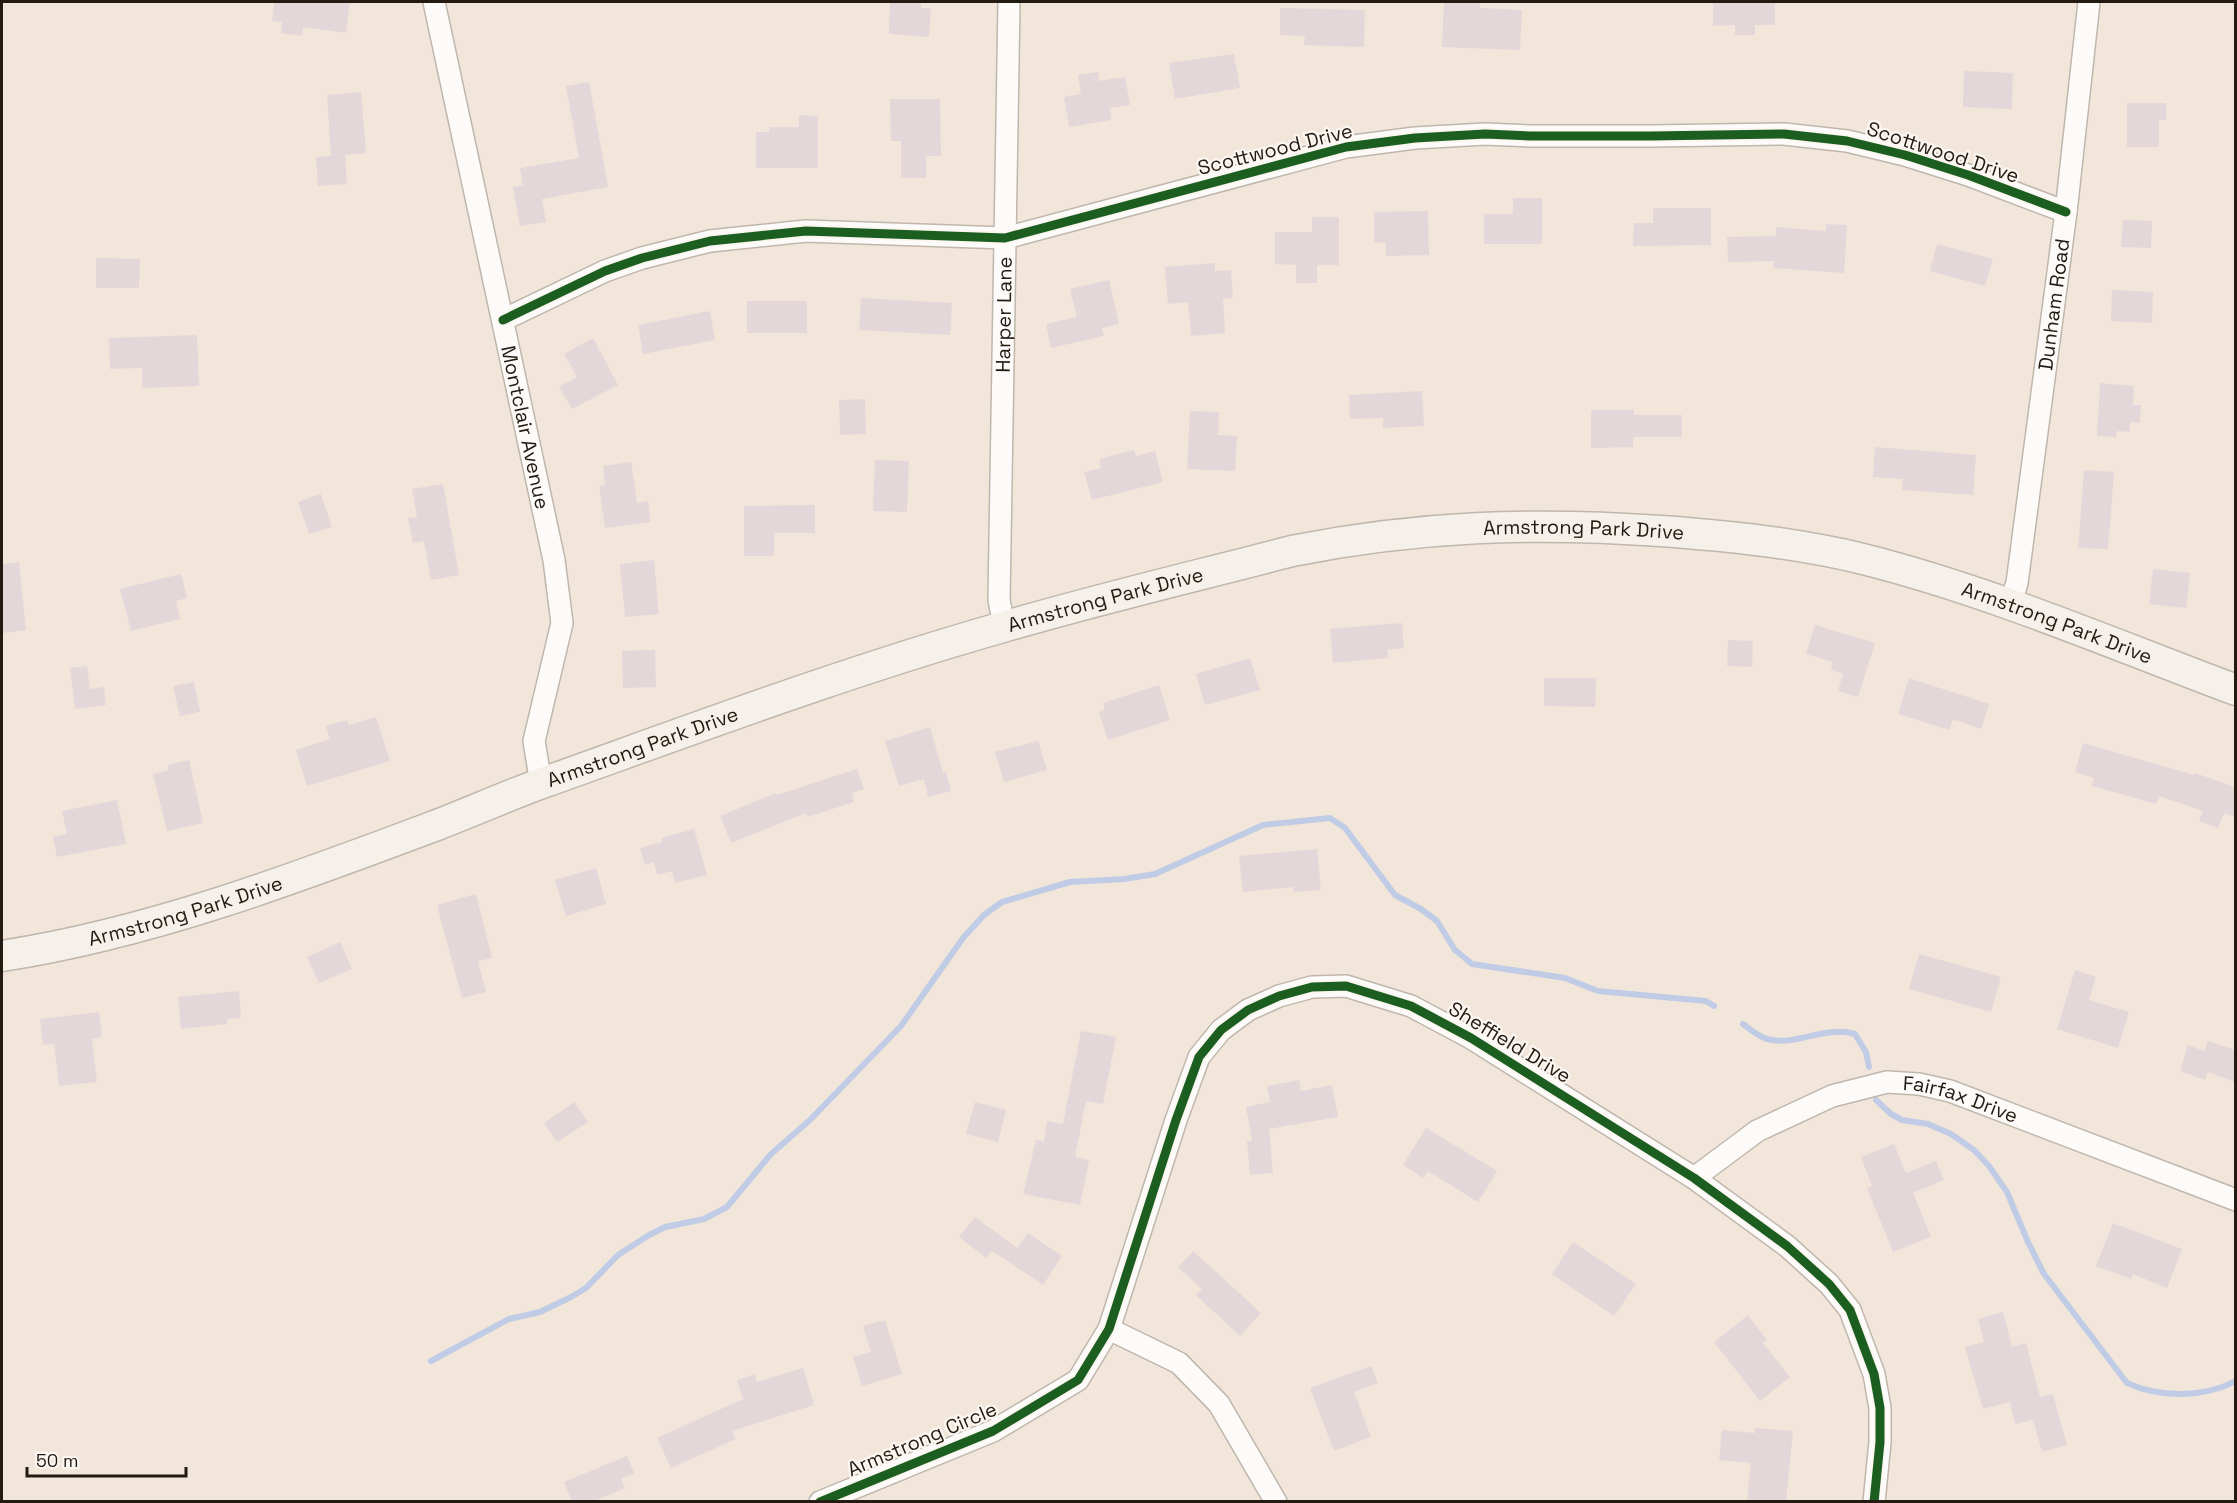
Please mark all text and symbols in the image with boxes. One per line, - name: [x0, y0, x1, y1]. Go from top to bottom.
- street label: Scottwood Drive: [1864, 115, 2022, 189]
- street label: Scottwood Drive: [1195, 117, 1355, 181]
- street label: Dunham Road: [2032, 237, 2075, 372]
- street label: Harper Lane: [990, 256, 1018, 373]
- street label: Montclair Avenue: [495, 343, 556, 512]
- street label: Armstrong Park Drive: [1482, 514, 1685, 546]
- street label: Armstrong Park Drive: [1004, 561, 1206, 638]
- street label: Armstrong Park Drive: [1958, 576, 2156, 670]
- street label: Armstrong Park Drive: [543, 701, 742, 793]
- street label: Armstrong Park Drive: [86, 870, 286, 952]
- street label: Sheffield Drive: [1444, 995, 1576, 1089]
- street label: Fairfax Drive: [1902, 1070, 2022, 1129]
- street label: Armstrong Circle: [843, 1396, 1001, 1482]
- scale bar: [27, 1440, 186, 1478]
- text: 50 m: [36, 1449, 78, 1472]

